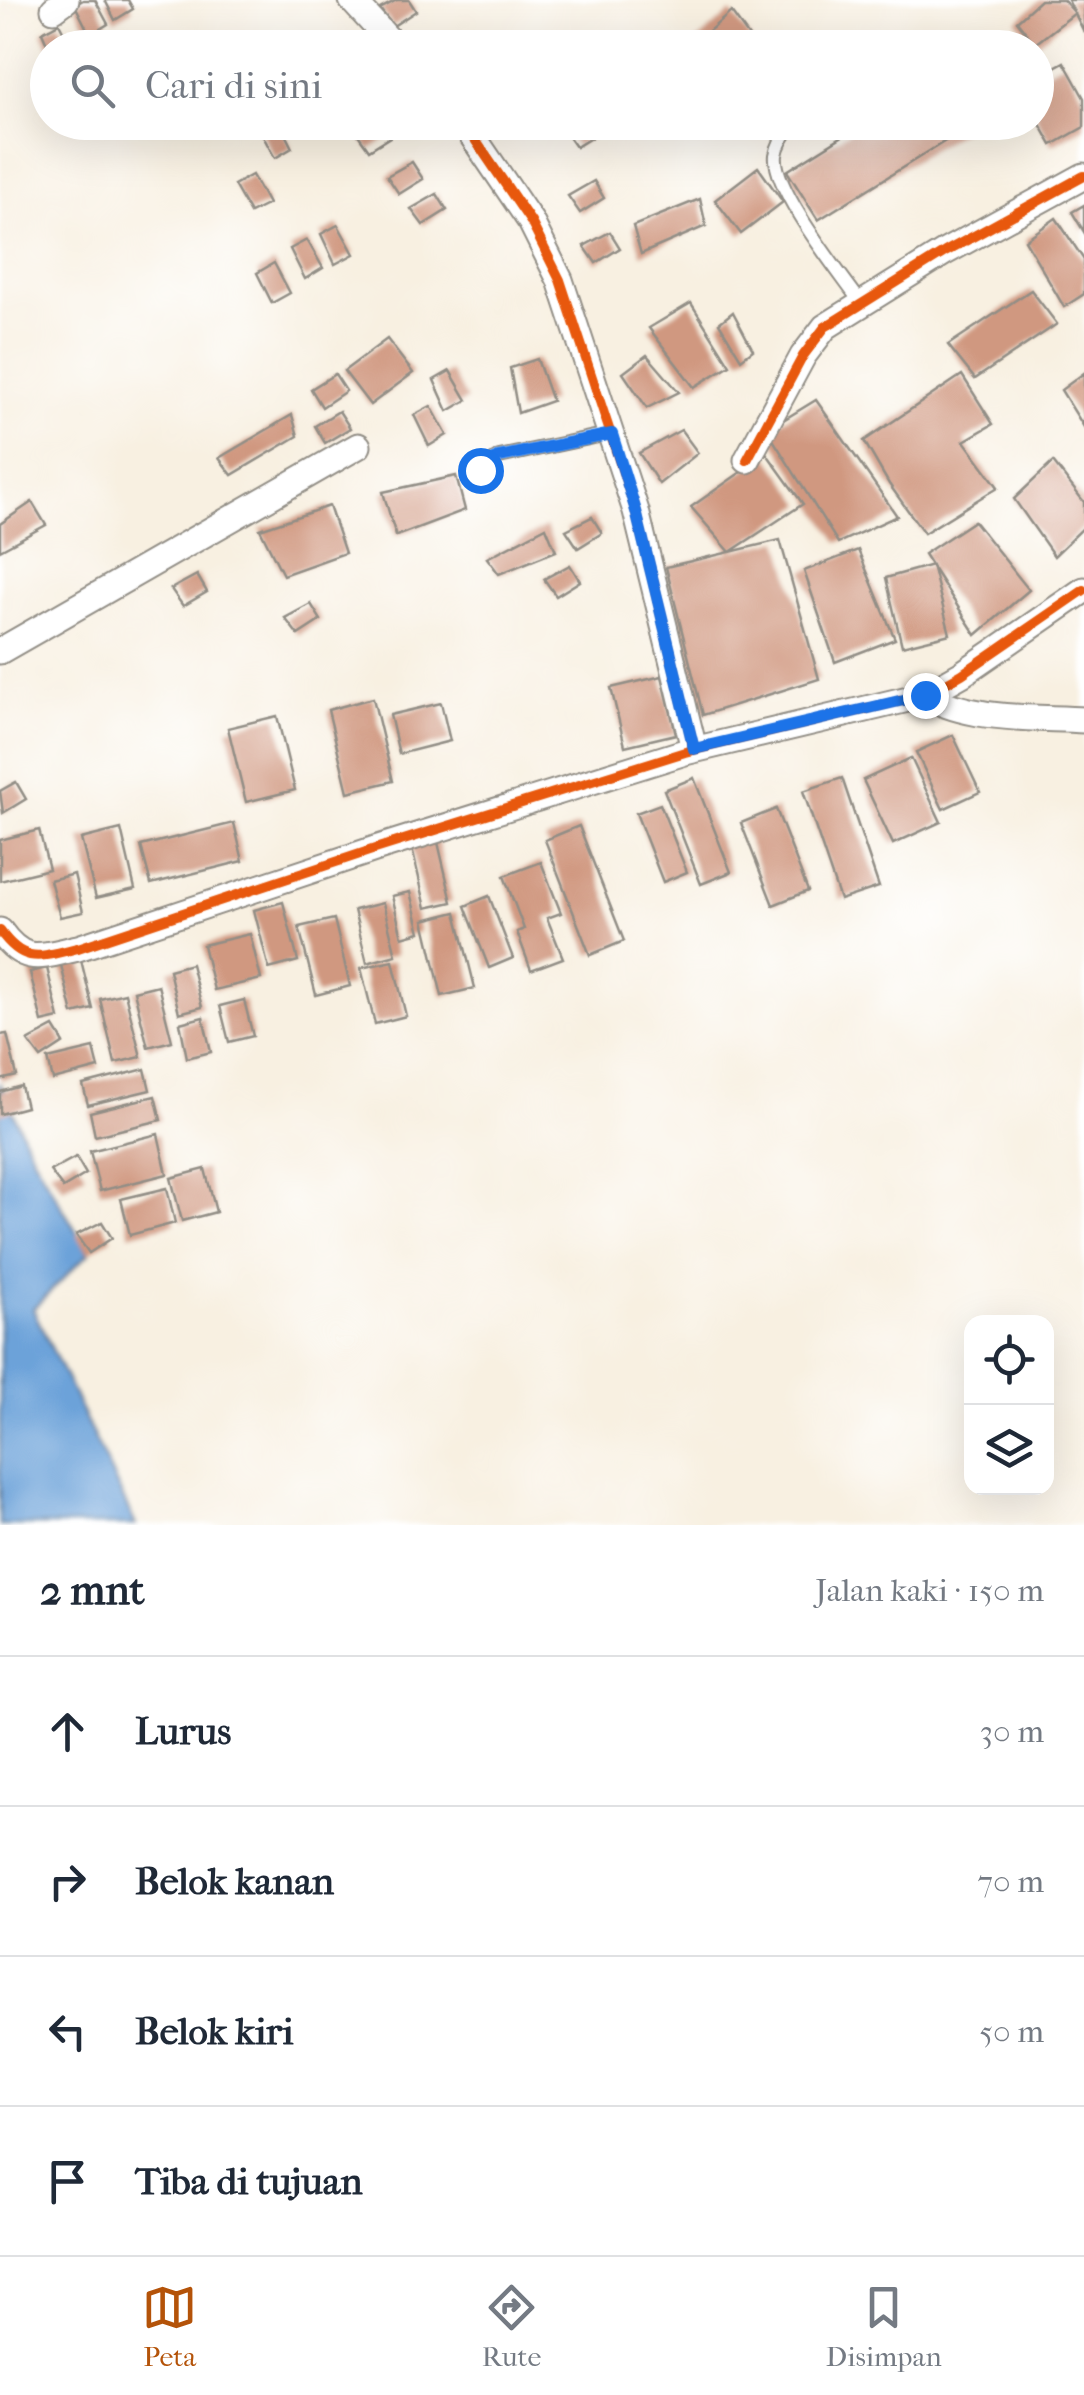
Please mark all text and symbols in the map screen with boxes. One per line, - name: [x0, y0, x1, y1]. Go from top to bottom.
- search box: [30, 30, 1054, 140]
- icon: search: [65, 58, 120, 113]
- text: Cari di sini: [145, 63, 322, 108]
- route start: [458, 448, 504, 494]
- route end: [903, 673, 949, 719]
- map controls: [964, 1315, 1054, 1495]
- button: locate: [964, 1315, 1054, 1405]
- button: layers: [964, 1405, 1054, 1495]
- text: 2 mnt: [40, 1566, 145, 1615]
- text: Jalan kaki · 150 m: [815, 1572, 1044, 1609]
- icon: ahead: [40, 1704, 95, 1759]
- text: Lurus: [135, 1709, 231, 1754]
- text: 30 m: [980, 1713, 1044, 1750]
- icon: right: [40, 1854, 95, 1909]
- text: Belok kanan: [135, 1859, 334, 1904]
- text: 70 m: [978, 1863, 1044, 1900]
- icon: left: [40, 2004, 95, 2059]
- text: Belok kiri: [135, 2009, 294, 2054]
- text: 50 m: [979, 2013, 1044, 2050]
- icon: arrive: [40, 2154, 95, 2209]
- text: Tiba di tujuan: [135, 2159, 362, 2204]
- tab: Peta: [142, 2280, 197, 2373]
- tab: Rute: [482, 2280, 541, 2373]
- tab: Disimpan: [826, 2280, 942, 2373]

